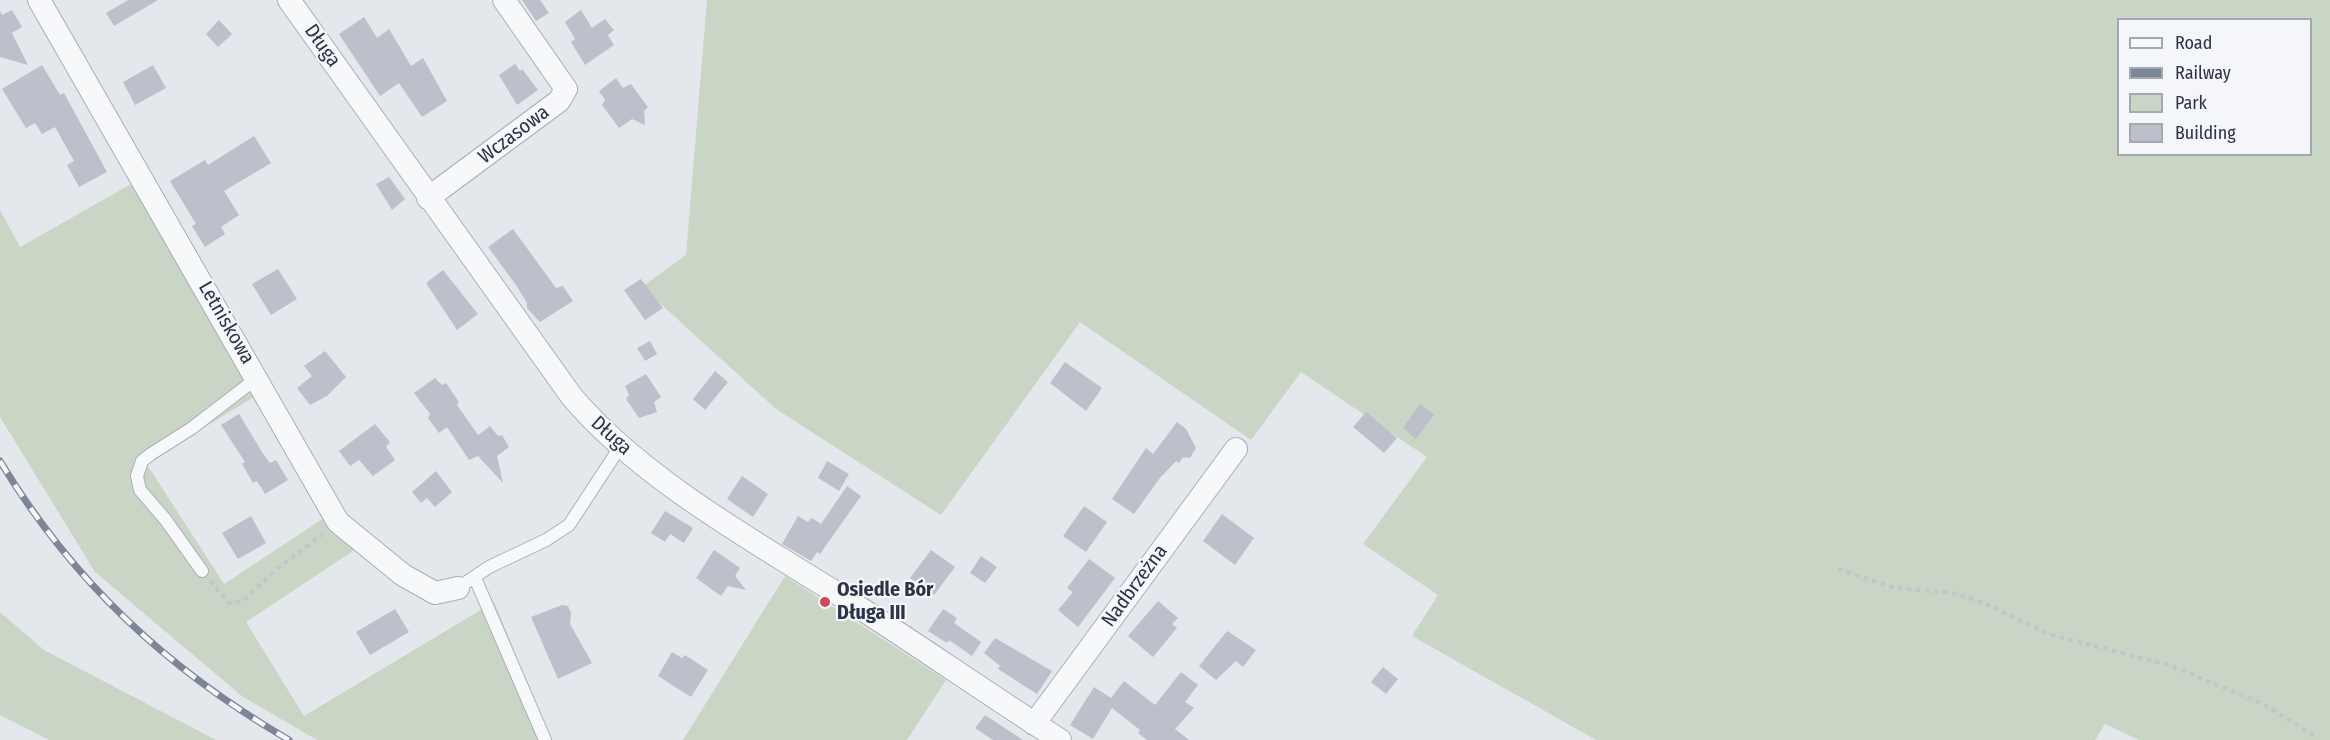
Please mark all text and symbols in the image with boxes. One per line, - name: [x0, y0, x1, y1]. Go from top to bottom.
- legend: [2117, 18, 2312, 156]
- street label: Długa: [299, 20, 345, 72]
- text: Road: [2175, 32, 2212, 54]
- text: Railway: [2175, 62, 2231, 84]
- text: Park: [2175, 92, 2207, 114]
- street label: Wczasowa: [474, 101, 554, 169]
- text: Building: [2175, 122, 2236, 144]
- street label: Letniskowa: [193, 277, 259, 369]
- street label: Długa: [586, 411, 636, 461]
- street label: Nadbrzeżna: [1097, 540, 1173, 632]
- place label: Osiedle Bór Długa III: [837, 578, 933, 625]
- marker: Osiedle Bór Długa III: [818, 595, 832, 609]

